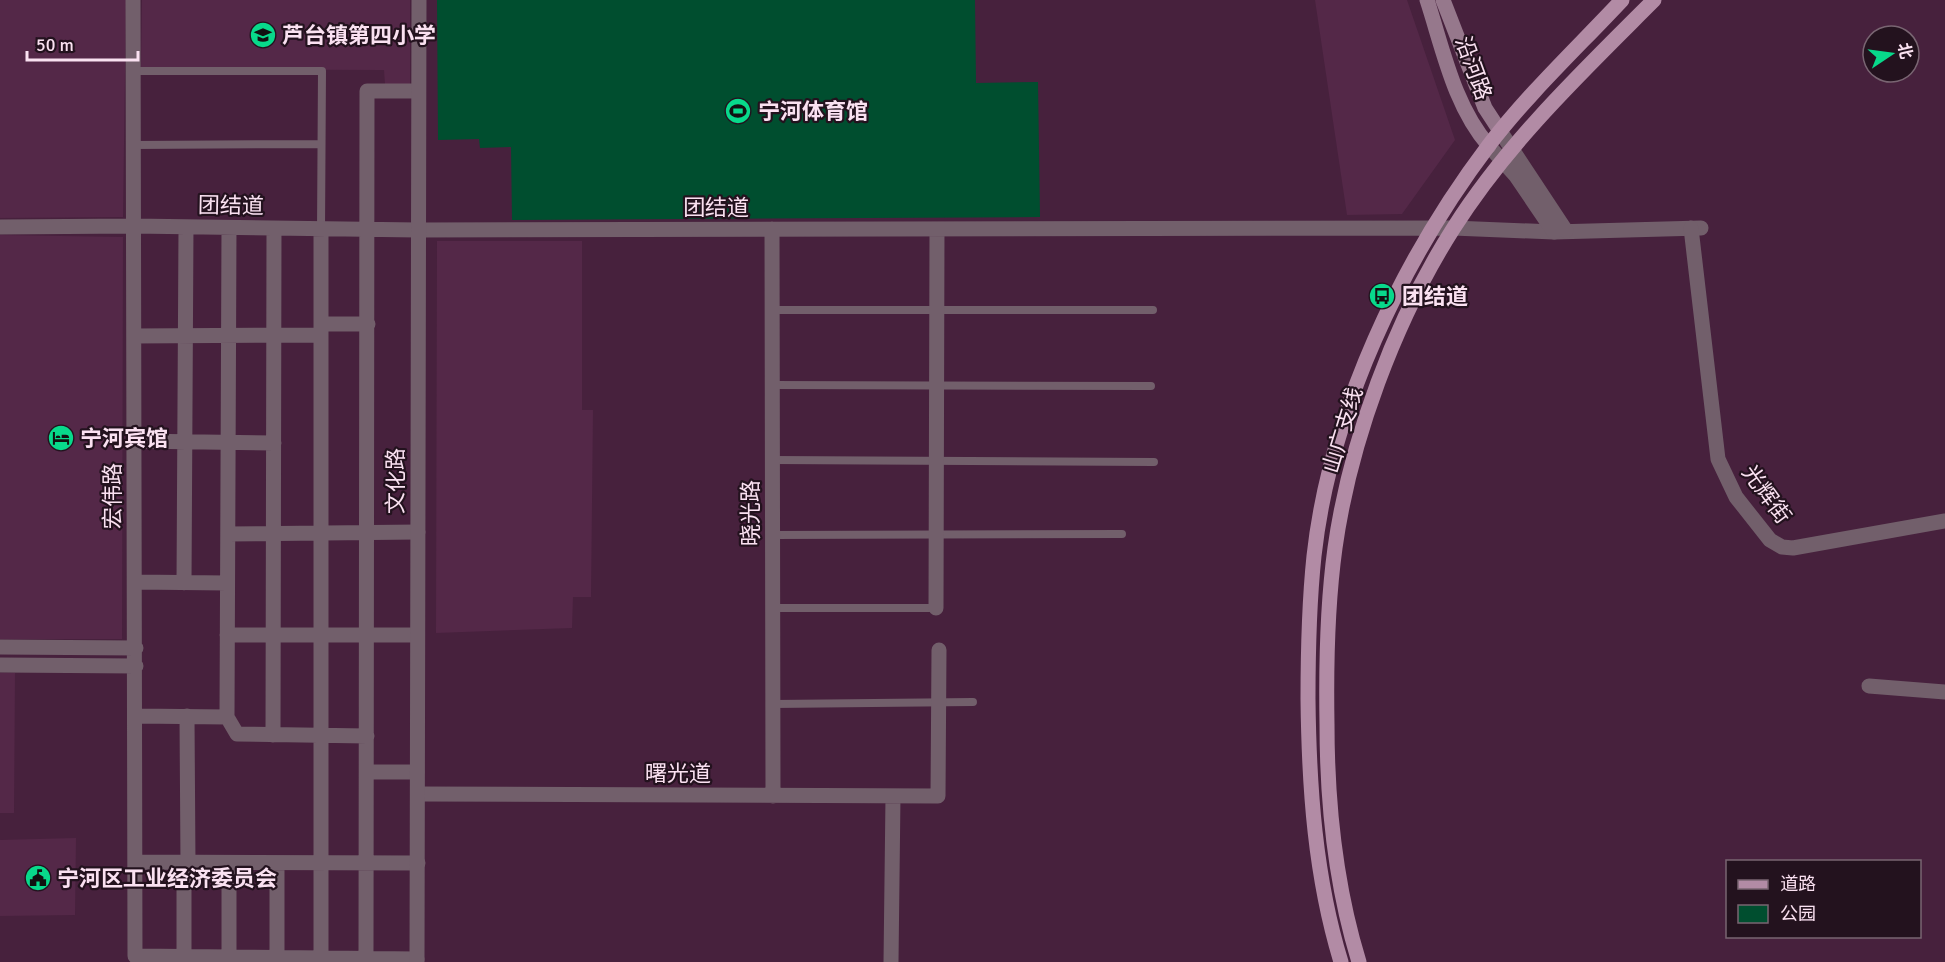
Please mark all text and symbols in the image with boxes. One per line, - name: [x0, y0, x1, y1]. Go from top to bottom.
- school or university icon: 芦台镇第四小学: [248, 20, 278, 50]
- place label: 芦台镇第四小学: [282, 22, 436, 49]
- scale bar: [27, 24, 138, 62]
- north arrow: [1861, 24, 1921, 84]
- street label: 沿河路: [1450, 33, 1498, 104]
- text: 50 m: [36, 34, 74, 56]
- text: 北: [1893, 41, 1916, 61]
- sports icon: 宁河体育馆: [723, 96, 753, 126]
- place label: 宁河体育馆: [758, 98, 868, 125]
- street label: 团结道: [198, 191, 264, 220]
- street label: 团结道: [683, 194, 749, 221]
- bus stop icon: 团结道: [1367, 281, 1397, 311]
- place label: 团结道: [1402, 283, 1468, 310]
- street label: 山广支线: [1317, 384, 1368, 476]
- hotel icon: 宁河宾馆: [46, 423, 76, 453]
- place label: 宁河宾馆: [80, 425, 168, 452]
- street label: 文化路: [382, 448, 409, 514]
- street label: 光辉街: [1736, 460, 1797, 529]
- street label: 宏伟路: [99, 463, 126, 529]
- street label: 晓光路: [737, 480, 764, 546]
- street label: 曙光道: [645, 760, 711, 787]
- legend: [1726, 860, 1921, 938]
- public building icon: 宁河区工业经济委员会: [23, 863, 53, 893]
- place label: 宁河区工业经济委员会: [57, 865, 277, 892]
- text: 道路: [1780, 873, 1816, 895]
- text: 公园: [1780, 903, 1816, 925]

